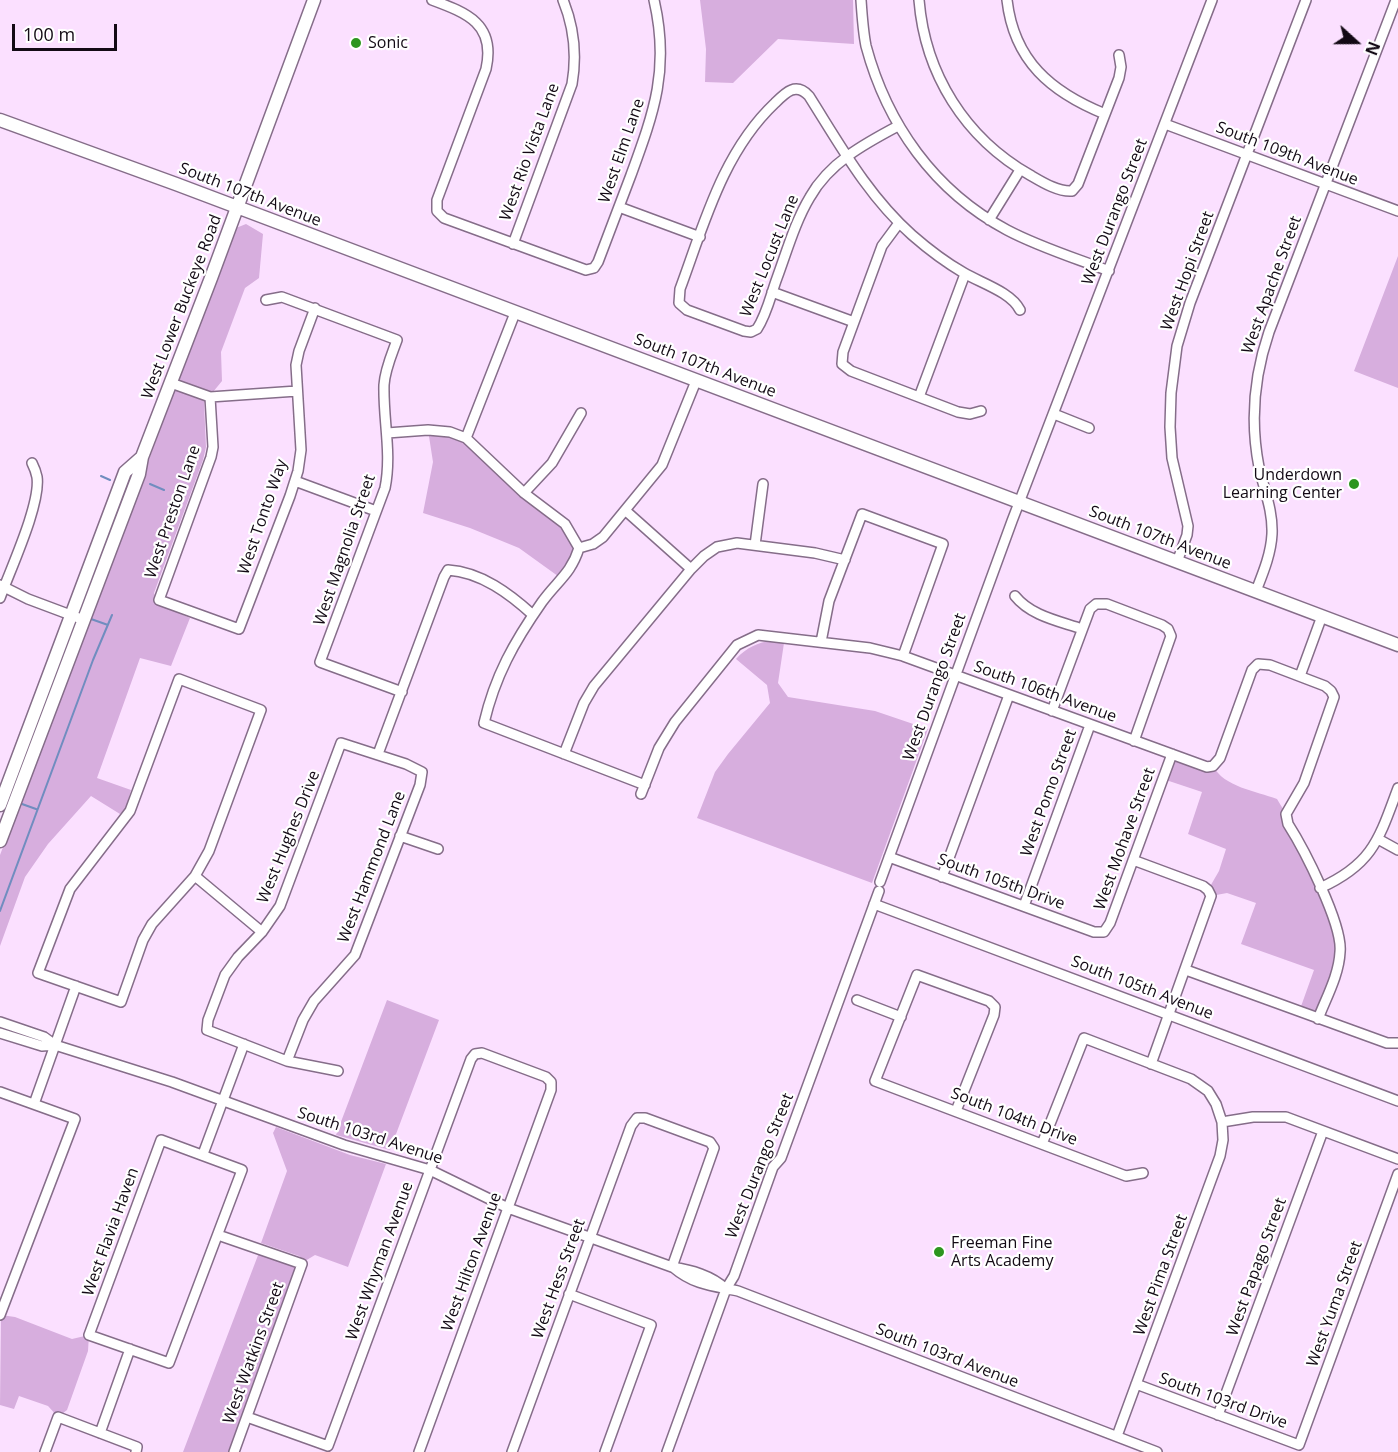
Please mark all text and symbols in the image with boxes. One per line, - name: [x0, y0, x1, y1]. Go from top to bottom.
- scale bar: [15, 12, 120, 50]
- north arrow: [1326, 12, 1386, 72]
- text: 100 m: [23, 22, 75, 46]
- place label: Sonic: [368, 33, 408, 53]
- marker: Sonic: [349, 36, 363, 50]
- text: N: [1360, 38, 1385, 58]
- street label: West Rio Vista Lane: [496, 81, 564, 223]
- street label: West Elm Lane: [595, 96, 649, 206]
- street label: South 109th Avenue: [1213, 118, 1361, 190]
- street label: West Durango Street: [1078, 136, 1152, 288]
- street label: South 107th Avenue: [176, 159, 324, 231]
- street label: West Locust Lane: [737, 192, 803, 320]
- street label: West Hopi Street: [1158, 209, 1218, 333]
- street label: West Lower Buckeye Road: [138, 212, 226, 402]
- street label: West Apache Street: [1238, 213, 1306, 357]
- street label: South 107th Avenue: [631, 330, 779, 402]
- street label: West Preston Lane: [141, 443, 205, 581]
- street label: West Tonto Way: [234, 457, 292, 577]
- place label: Underdown Learning Center: [1223, 465, 1342, 503]
- street label: West Magnolia Street: [310, 472, 380, 628]
- marker: Underdown Learning Center: [1347, 477, 1361, 491]
- street label: South 107th Avenue: [1086, 502, 1234, 574]
- street label: West Durango Street: [899, 611, 971, 763]
- street label: South 106th Avenue: [971, 657, 1119, 727]
- street label: West Pomo Street: [1017, 727, 1081, 859]
- street label: West Mohave Street: [1090, 765, 1160, 913]
- street label: West Hughes Drive: [254, 768, 324, 906]
- street label: West Hammond Lane: [334, 788, 410, 946]
- street label: South 105th Drive: [935, 850, 1067, 914]
- street label: South 105th Avenue: [1068, 952, 1216, 1024]
- street label: South 104th Drive: [948, 1084, 1080, 1150]
- street label: West Durango Street: [722, 1091, 798, 1241]
- street label: South 103rd Avenue: [295, 1103, 445, 1169]
- street label: West Flavia Haven: [79, 1165, 143, 1299]
- street label: West Whyman Avenue: [342, 1179, 418, 1343]
- street label: West Hilton Avenue: [438, 1190, 506, 1334]
- street label: West Papago Street: [1223, 1195, 1291, 1339]
- street label: West Pima Street: [1130, 1212, 1192, 1338]
- street label: West Hess Street: [528, 1216, 590, 1342]
- place label: Freeman Fine Arts Academy: [951, 1233, 1053, 1271]
- street label: West Yuma Street: [1303, 1238, 1367, 1370]
- marker: Freeman Fine Arts Academy: [932, 1245, 946, 1259]
- street label: West Watkins Street: [219, 1280, 289, 1426]
- street label: South 103rd Avenue: [873, 1320, 1021, 1392]
- street label: South 103rd Drive: [1156, 1369, 1290, 1433]

